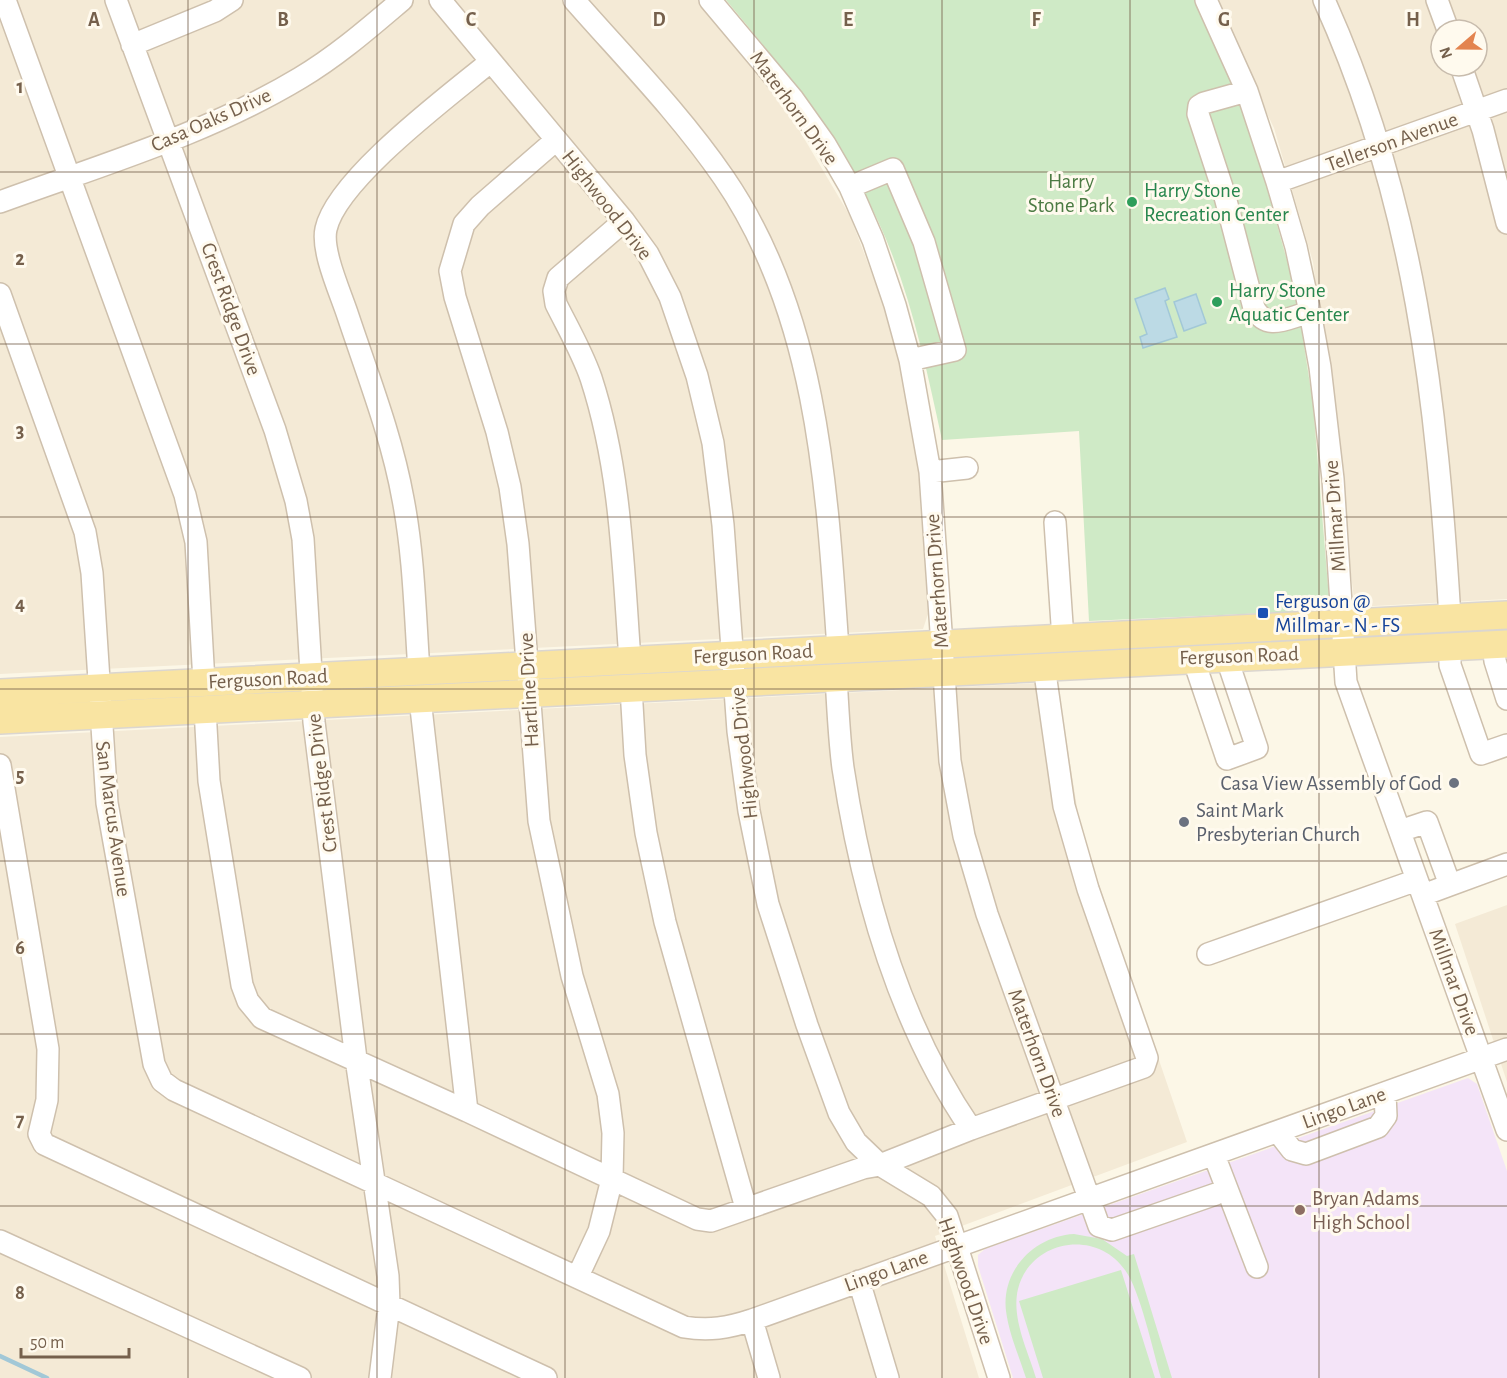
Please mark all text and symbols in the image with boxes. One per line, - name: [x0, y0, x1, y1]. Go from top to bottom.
- text: A: [88, 10, 100, 30]
- text: B: [277, 10, 289, 30]
- text: C: [466, 10, 477, 30]
- text: D: [652, 10, 666, 30]
- text: E: [843, 10, 853, 30]
- text: F: [1031, 10, 1041, 30]
- text: G: [1218, 10, 1230, 30]
- text: H: [1406, 10, 1420, 30]
- north arrow: [1429, 18, 1489, 78]
- text: N: [1436, 45, 1455, 61]
- street label: Materhorn Drive: [746, 47, 842, 169]
- text: 1: [16, 77, 24, 97]
- street label: Casa Oaks Drive: [148, 84, 274, 156]
- street label: Tellerson Avenue: [1323, 108, 1461, 176]
- street label: Highwood Drive: [558, 146, 656, 264]
- park label: Harry Stone Park: [1028, 171, 1115, 216]
- place label: Harry Stone Recreation Center: [1144, 180, 1289, 225]
- marker: Harry Stone Recreation Center: [1125, 195, 1139, 209]
- street label: Crest Ridge Drive: [197, 240, 265, 378]
- text: 2: [15, 249, 25, 269]
- place label: Harry Stone Aquatic Center: [1229, 280, 1349, 325]
- marker: Harry Stone Aquatic Center: [1210, 295, 1224, 309]
- text: 3: [16, 421, 24, 441]
- street label: Millmar Drive: [1321, 459, 1349, 573]
- street label: Materhorn Drive: [922, 513, 952, 649]
- place label: Ferguson @ Millmar - N - FS: [1275, 591, 1400, 636]
- text: 4: [15, 594, 25, 614]
- marker: Ferguson @ Millmar - N - FS: [1256, 606, 1270, 620]
- street label: Hartline Drive: [516, 632, 542, 748]
- street label: Ferguson Road: [693, 640, 813, 668]
- street label: Ferguson Road: [1179, 643, 1299, 669]
- street label: Ferguson Road: [208, 665, 328, 693]
- street label: Highwood Drive: [727, 686, 761, 820]
- street label: Crest Ridge Drive: [303, 712, 341, 854]
- street label: San Marcus Avenue: [92, 740, 134, 898]
- text: 5: [16, 766, 24, 786]
- place label: Casa View Assembly of God: [1221, 773, 1442, 794]
- marker: Casa View Assembly of God: [1447, 776, 1461, 790]
- place label: Saint Mark Presbyterian Church: [1196, 800, 1360, 845]
- marker: Saint Mark Presbyterian Church: [1177, 815, 1191, 829]
- street label: Millmar Drive: [1425, 926, 1483, 1038]
- text: 6: [15, 938, 25, 958]
- street label: Materhorn Drive: [1004, 986, 1070, 1120]
- street label: Lingo Lane: [1299, 1083, 1389, 1133]
- text: 7: [16, 1110, 25, 1130]
- place label: Bryan Adams High School: [1312, 1188, 1419, 1233]
- marker: Bryan Adams High School: [1293, 1203, 1307, 1217]
- street label: Highwood Drive: [934, 1215, 998, 1347]
- street label: Lingo Lane: [841, 1246, 931, 1296]
- text: 8: [15, 1283, 25, 1303]
- scale bar: [21, 1321, 129, 1359]
- text: 50 m: [30, 1334, 64, 1352]

